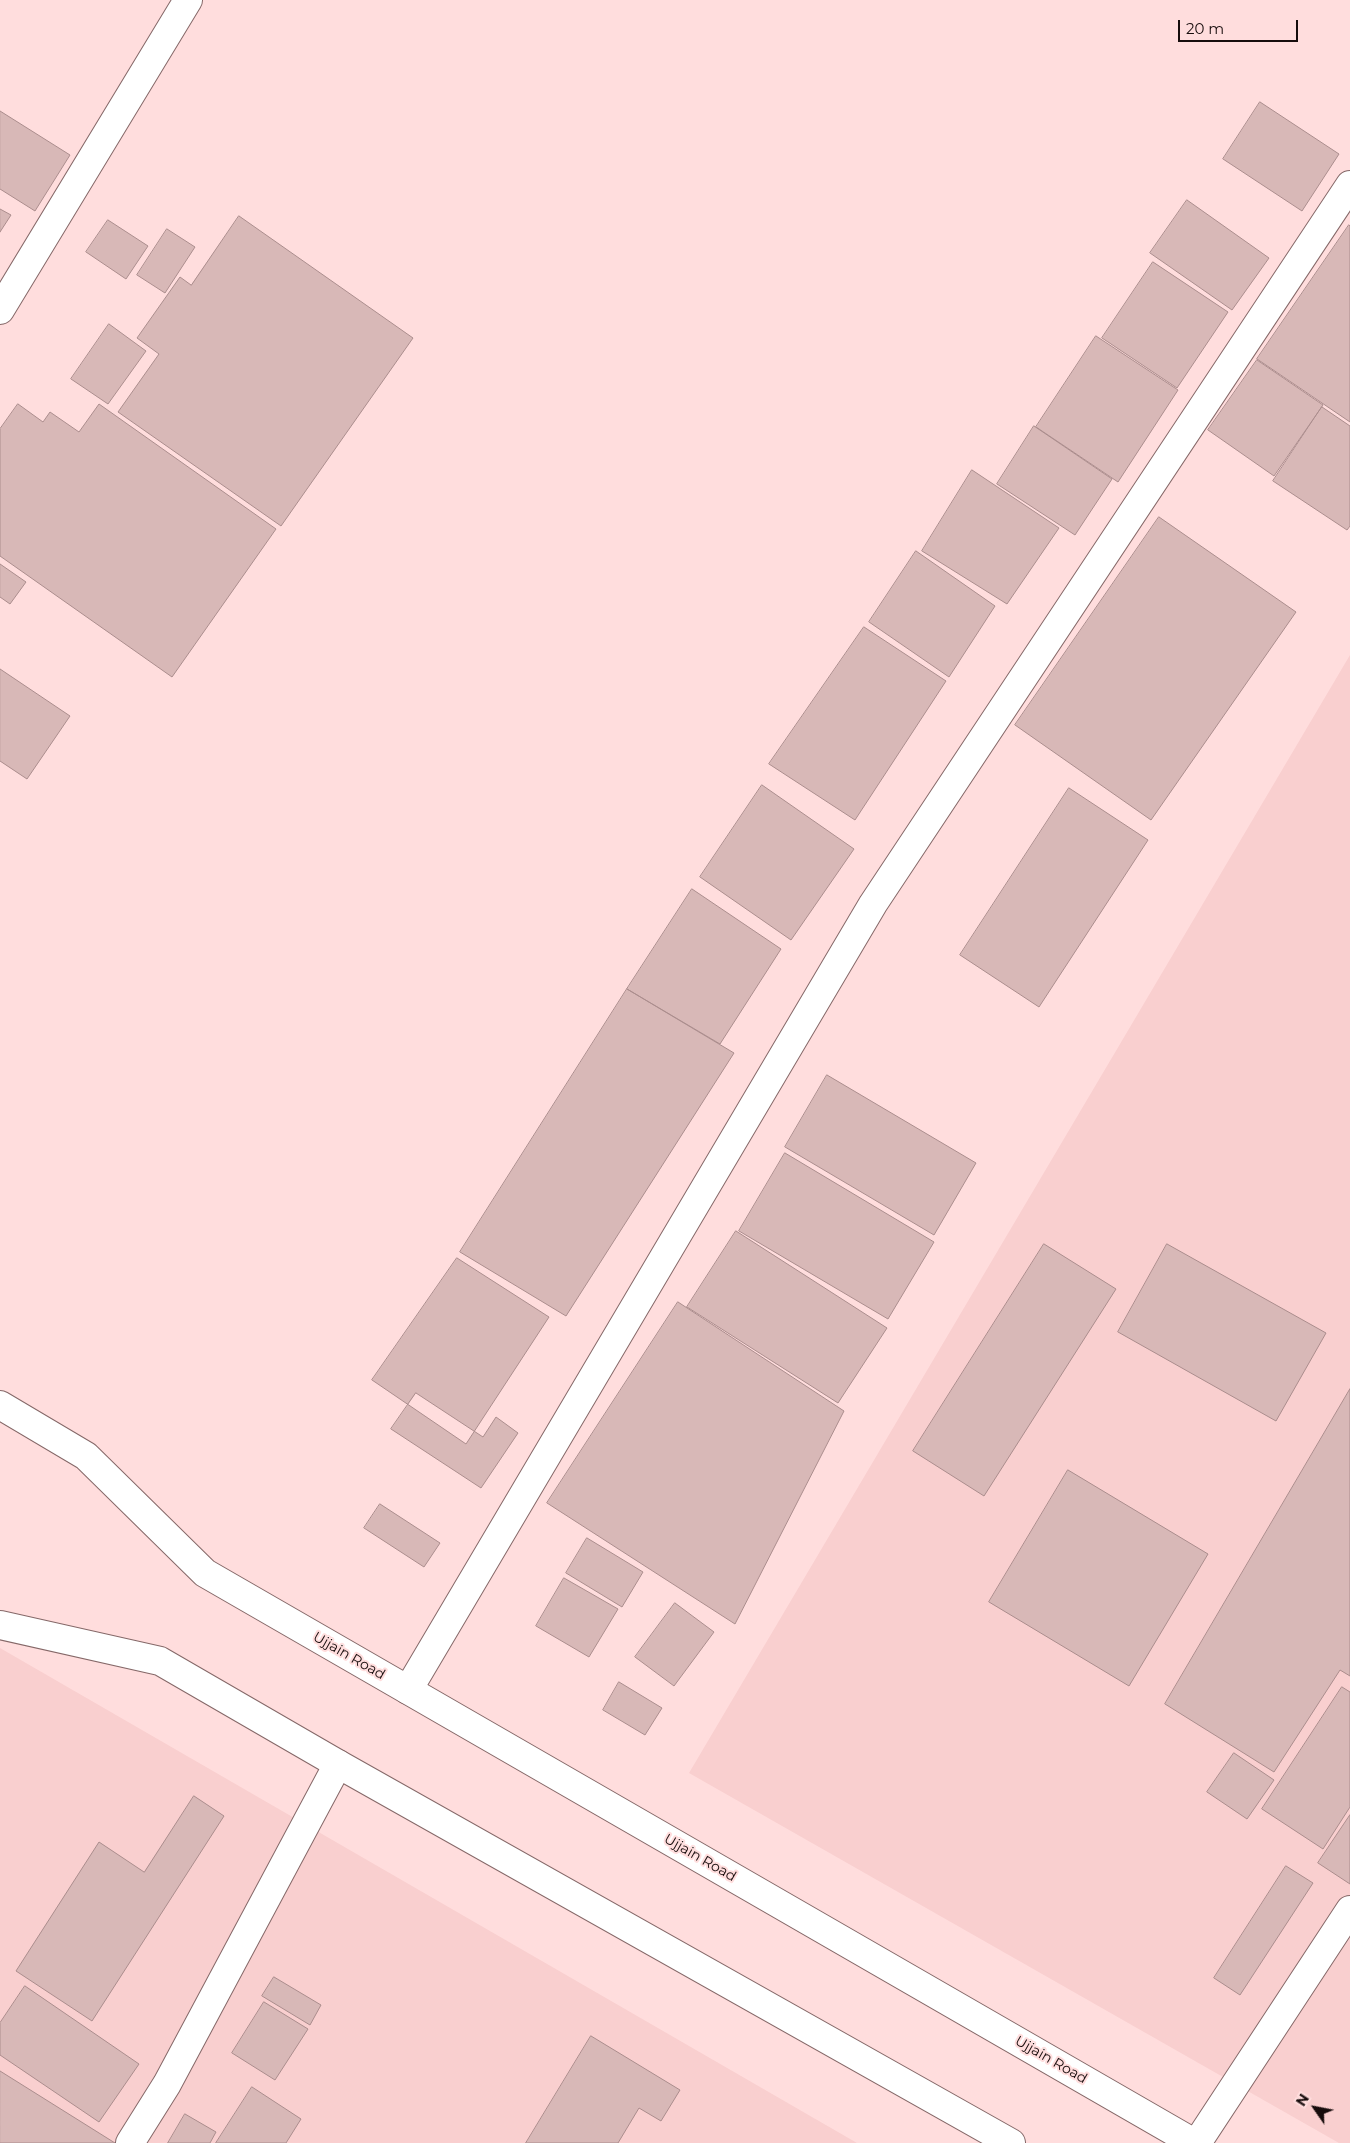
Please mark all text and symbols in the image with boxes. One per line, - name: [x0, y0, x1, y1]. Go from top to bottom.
- scale bar: [1180, 10, 1300, 42]
- text: 20 m: [1186, 19, 1224, 38]
- street label: Ujjain Road: [310, 1629, 388, 1683]
- street label: Ujjain Road: [661, 1831, 739, 1885]
- street label: Ujjain Road: [1012, 2033, 1090, 2087]
- north arrow: [1290, 2083, 1340, 2133]
- text: N: [1292, 2090, 1313, 2109]

